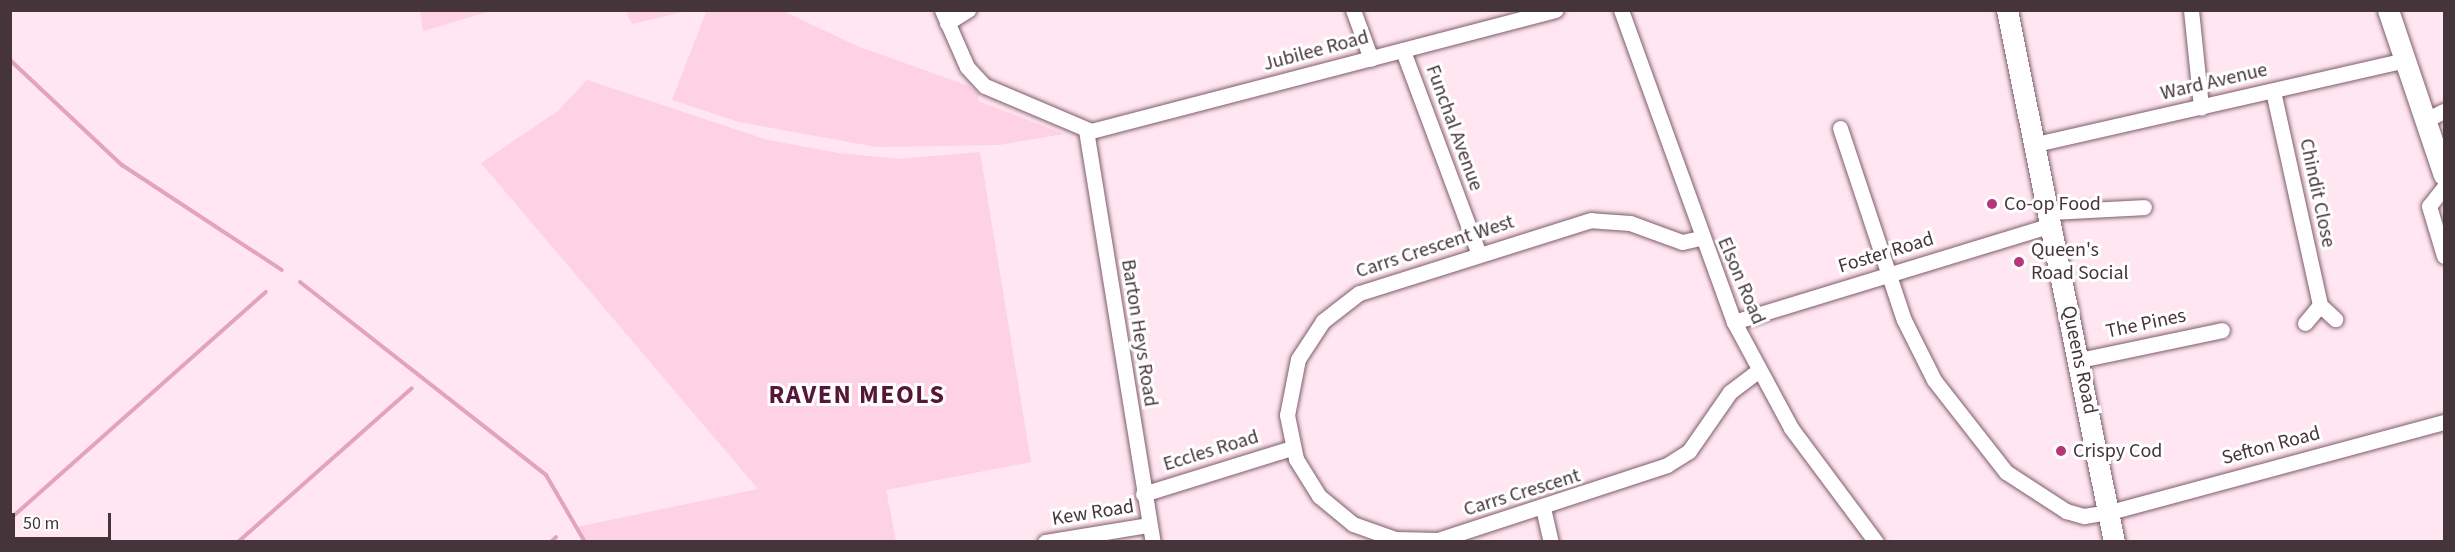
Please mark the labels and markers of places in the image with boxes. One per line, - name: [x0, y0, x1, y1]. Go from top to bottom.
- place label: Co-op Food: [2004, 192, 2101, 216]
- marker: Co-op Food: [1985, 197, 1999, 211]
- place label: Queen's Road Social: [2031, 238, 2129, 285]
- marker: Queen's Road Social: [2012, 255, 2026, 269]
- place label: Crispy Cod: [2073, 439, 2162, 463]
- marker: Crispy Cod: [2054, 444, 2068, 458]

